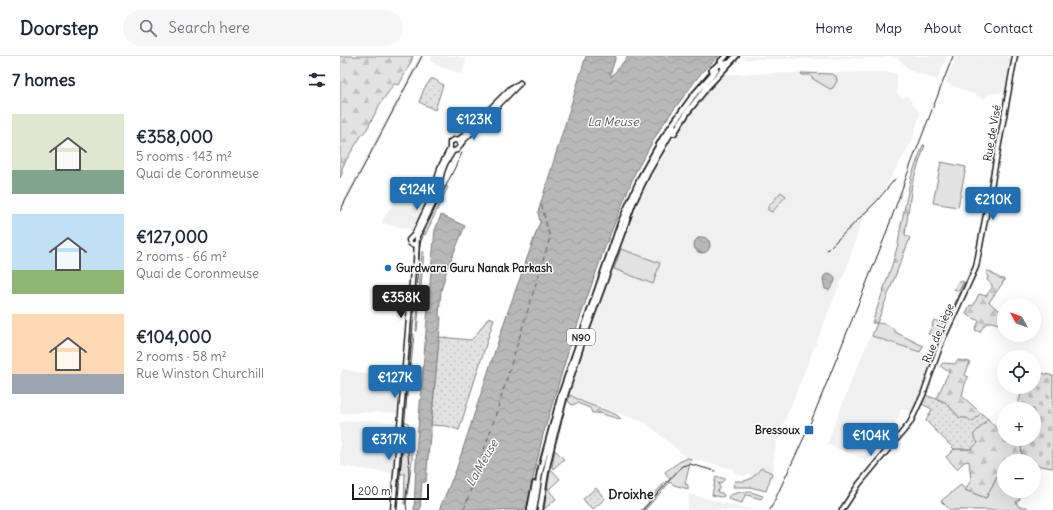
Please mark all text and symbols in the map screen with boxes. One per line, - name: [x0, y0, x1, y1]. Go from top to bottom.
- search box: [123, 10, 403, 46]
- text: Doorstep: [20, 16, 99, 40]
- icon: search: [137, 17, 159, 39]
- text: Search here: [169, 18, 250, 37]
- text: Home: [815, 19, 853, 37]
- text: Map: [875, 19, 902, 37]
- text: About: [924, 19, 962, 37]
- text: Contact: [984, 19, 1033, 37]
- text: 7 homes: [12, 69, 76, 91]
- icon: filters: [306, 69, 328, 91]
- street label: Rue de Visé: [980, 104, 1004, 162]
- pin: €123K: [446, 107, 502, 141]
- text: €123K: [456, 111, 492, 128]
- water label: La Meuse: [587, 114, 640, 129]
- text: €358,000: [136, 126, 213, 148]
- icon: home: [44, 130, 92, 178]
- text: 5 rooms · 143 m²: [136, 148, 232, 165]
- text: Quai de Coronmeuse: [136, 165, 259, 182]
- pin: €124K: [389, 177, 445, 211]
- text: €124K: [399, 181, 435, 198]
- pin: €210K: [965, 187, 1021, 221]
- text: €210K: [974, 191, 1012, 208]
- text: €127,000: [136, 226, 208, 248]
- icon: home: [44, 230, 92, 278]
- text: 2 rooms · 66 m²: [136, 248, 227, 265]
- place label: Gurdwara Guru Nanak Parkash: [396, 261, 553, 275]
- marker: Gurdwara Guru Nanak Parkash: [383, 263, 393, 273]
- text: Quai de Coronmeuse: [136, 265, 259, 282]
- pin: €358K: [373, 285, 429, 319]
- text: €358K: [382, 289, 420, 306]
- north arrow: [997, 298, 1041, 342]
- map controls: [997, 298, 1041, 498]
- street label: Rue de Liège: [919, 301, 957, 365]
- text: €104,000: [136, 326, 212, 348]
- road number: N90: [567, 329, 595, 345]
- icon: home: [44, 330, 92, 378]
- text: 2 rooms · 58 m²: [136, 348, 227, 365]
- button: locate: [997, 350, 1041, 394]
- text: Rue Winston Churchill: [136, 365, 264, 382]
- pin: €127K: [367, 365, 423, 399]
- text: €127K: [378, 369, 412, 386]
- button: +: [997, 402, 1041, 446]
- place label: Bressoux: [755, 423, 801, 437]
- pin: €104K: [843, 423, 899, 457]
- marker: Bressoux: [803, 424, 815, 436]
- pin: €317K: [361, 427, 417, 461]
- text: €104K: [852, 427, 890, 444]
- text: €317K: [371, 431, 407, 448]
- water label: La Meuse: [462, 436, 502, 489]
- button: −: [997, 454, 1041, 498]
- scale bar: [352, 482, 429, 501]
- text: 200 m: [358, 484, 391, 498]
- district label: Droixhe: [608, 486, 654, 503]

